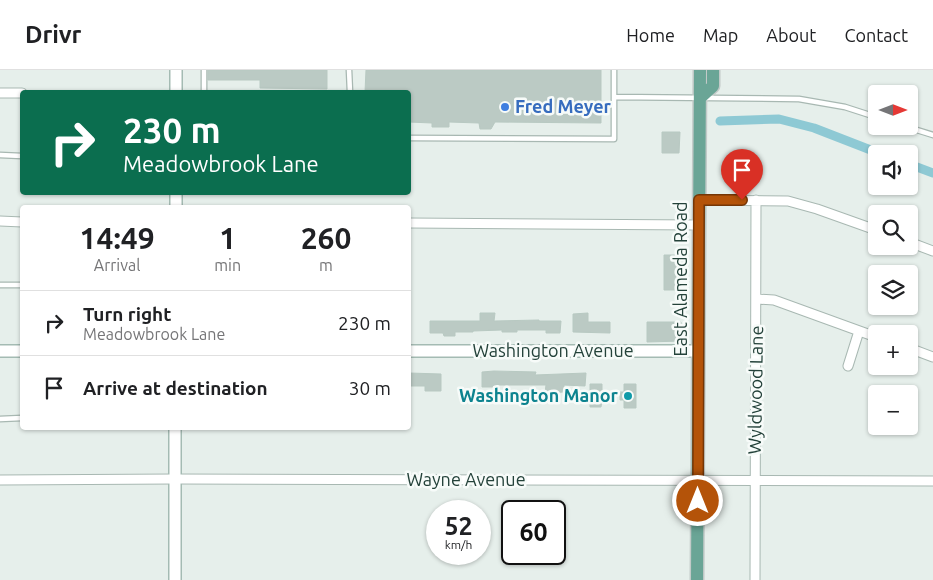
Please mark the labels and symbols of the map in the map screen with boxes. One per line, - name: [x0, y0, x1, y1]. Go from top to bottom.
- north arrow: [868, 85, 918, 135]
- place label: Fred Meyer: [515, 96, 612, 116]
- marker: Fred Meyer: [499, 101, 511, 113]
- pin: [721, 149, 763, 200]
- street label: East Alameda Road: [670, 202, 690, 356]
- street label: Wyldwood Lane: [744, 325, 766, 455]
- street label: Washington Avenue: [472, 340, 634, 360]
- place label: Washington Manor: [459, 385, 619, 405]
- marker: Washington Manor: [622, 390, 634, 402]
- street label: Wayne Avenue: [406, 469, 526, 489]
- position arrow: [671, 474, 723, 526]
- speed limit sign: 60: [501, 500, 566, 565]

